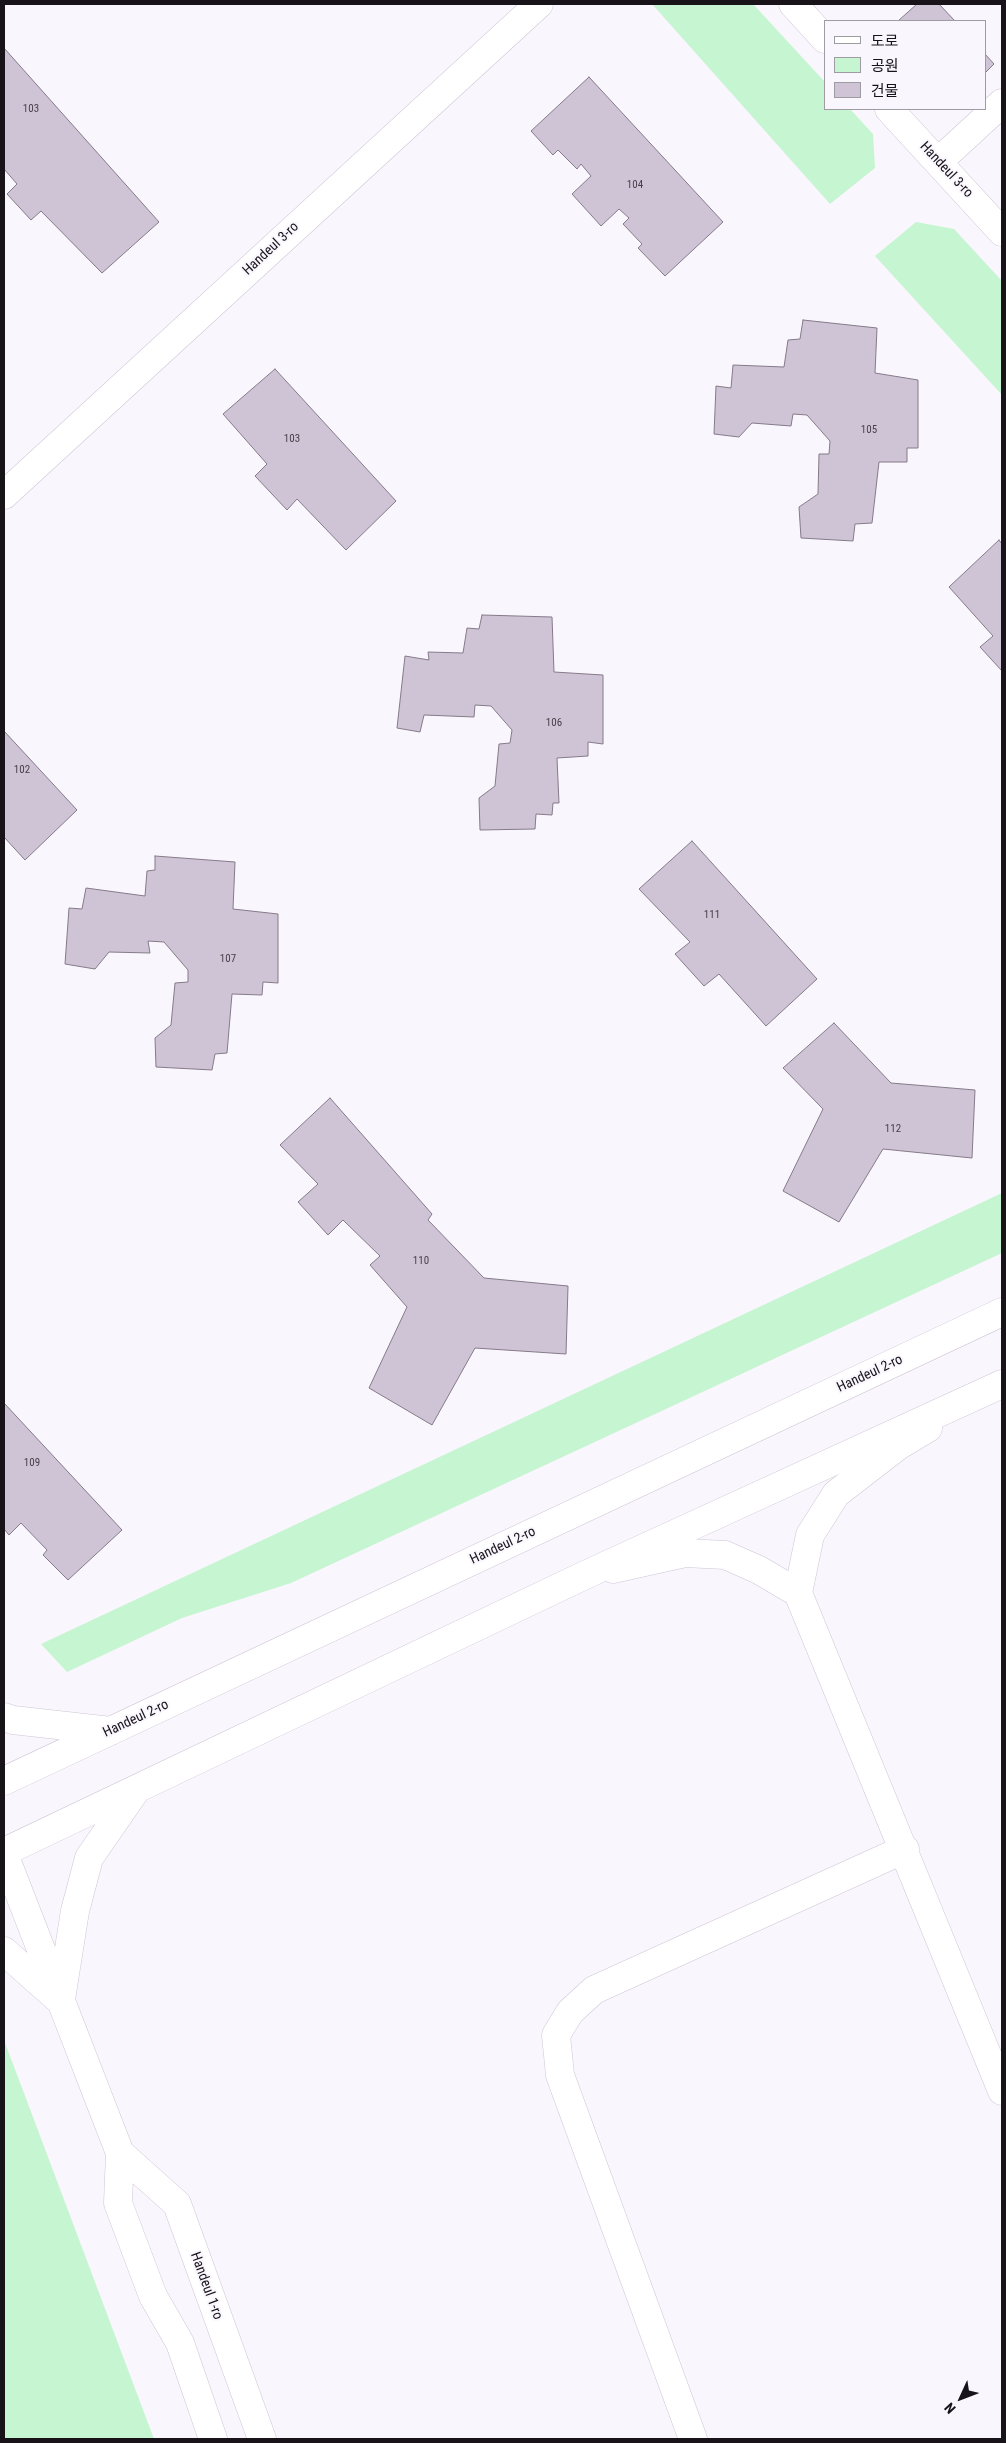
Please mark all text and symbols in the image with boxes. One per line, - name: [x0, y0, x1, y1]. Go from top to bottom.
- legend: [824, 20, 986, 110]
- text: 도로: [871, 32, 899, 50]
- text: 공원: [871, 57, 899, 75]
- text: 건물: [871, 82, 899, 100]
- house number: 103: [23, 102, 39, 116]
- street label: Handeul 3-ro: [916, 139, 976, 201]
- house number: 104: [627, 178, 643, 192]
- street label: Handeul 3-ro: [240, 219, 302, 279]
- house number: 105: [861, 423, 877, 437]
- house number: 103: [284, 432, 300, 446]
- house number: 106: [546, 716, 562, 730]
- house number: 102: [14, 763, 30, 777]
- house number: 111: [704, 908, 720, 922]
- house number: 107: [220, 952, 236, 966]
- house number: 112: [885, 1122, 901, 1136]
- house number: 110: [413, 1254, 429, 1268]
- street label: Handeul 2-ro: [835, 1352, 905, 1396]
- house number: 109: [24, 1456, 40, 1470]
- street label: Handeul 2-ro: [468, 1524, 538, 1568]
- street label: Handeul 2-ro: [101, 1697, 171, 1741]
- street label: Handeul 1-ro: [186, 2250, 226, 2322]
- north arrow: [936, 2373, 986, 2423]
- text: N: [941, 2400, 959, 2417]

